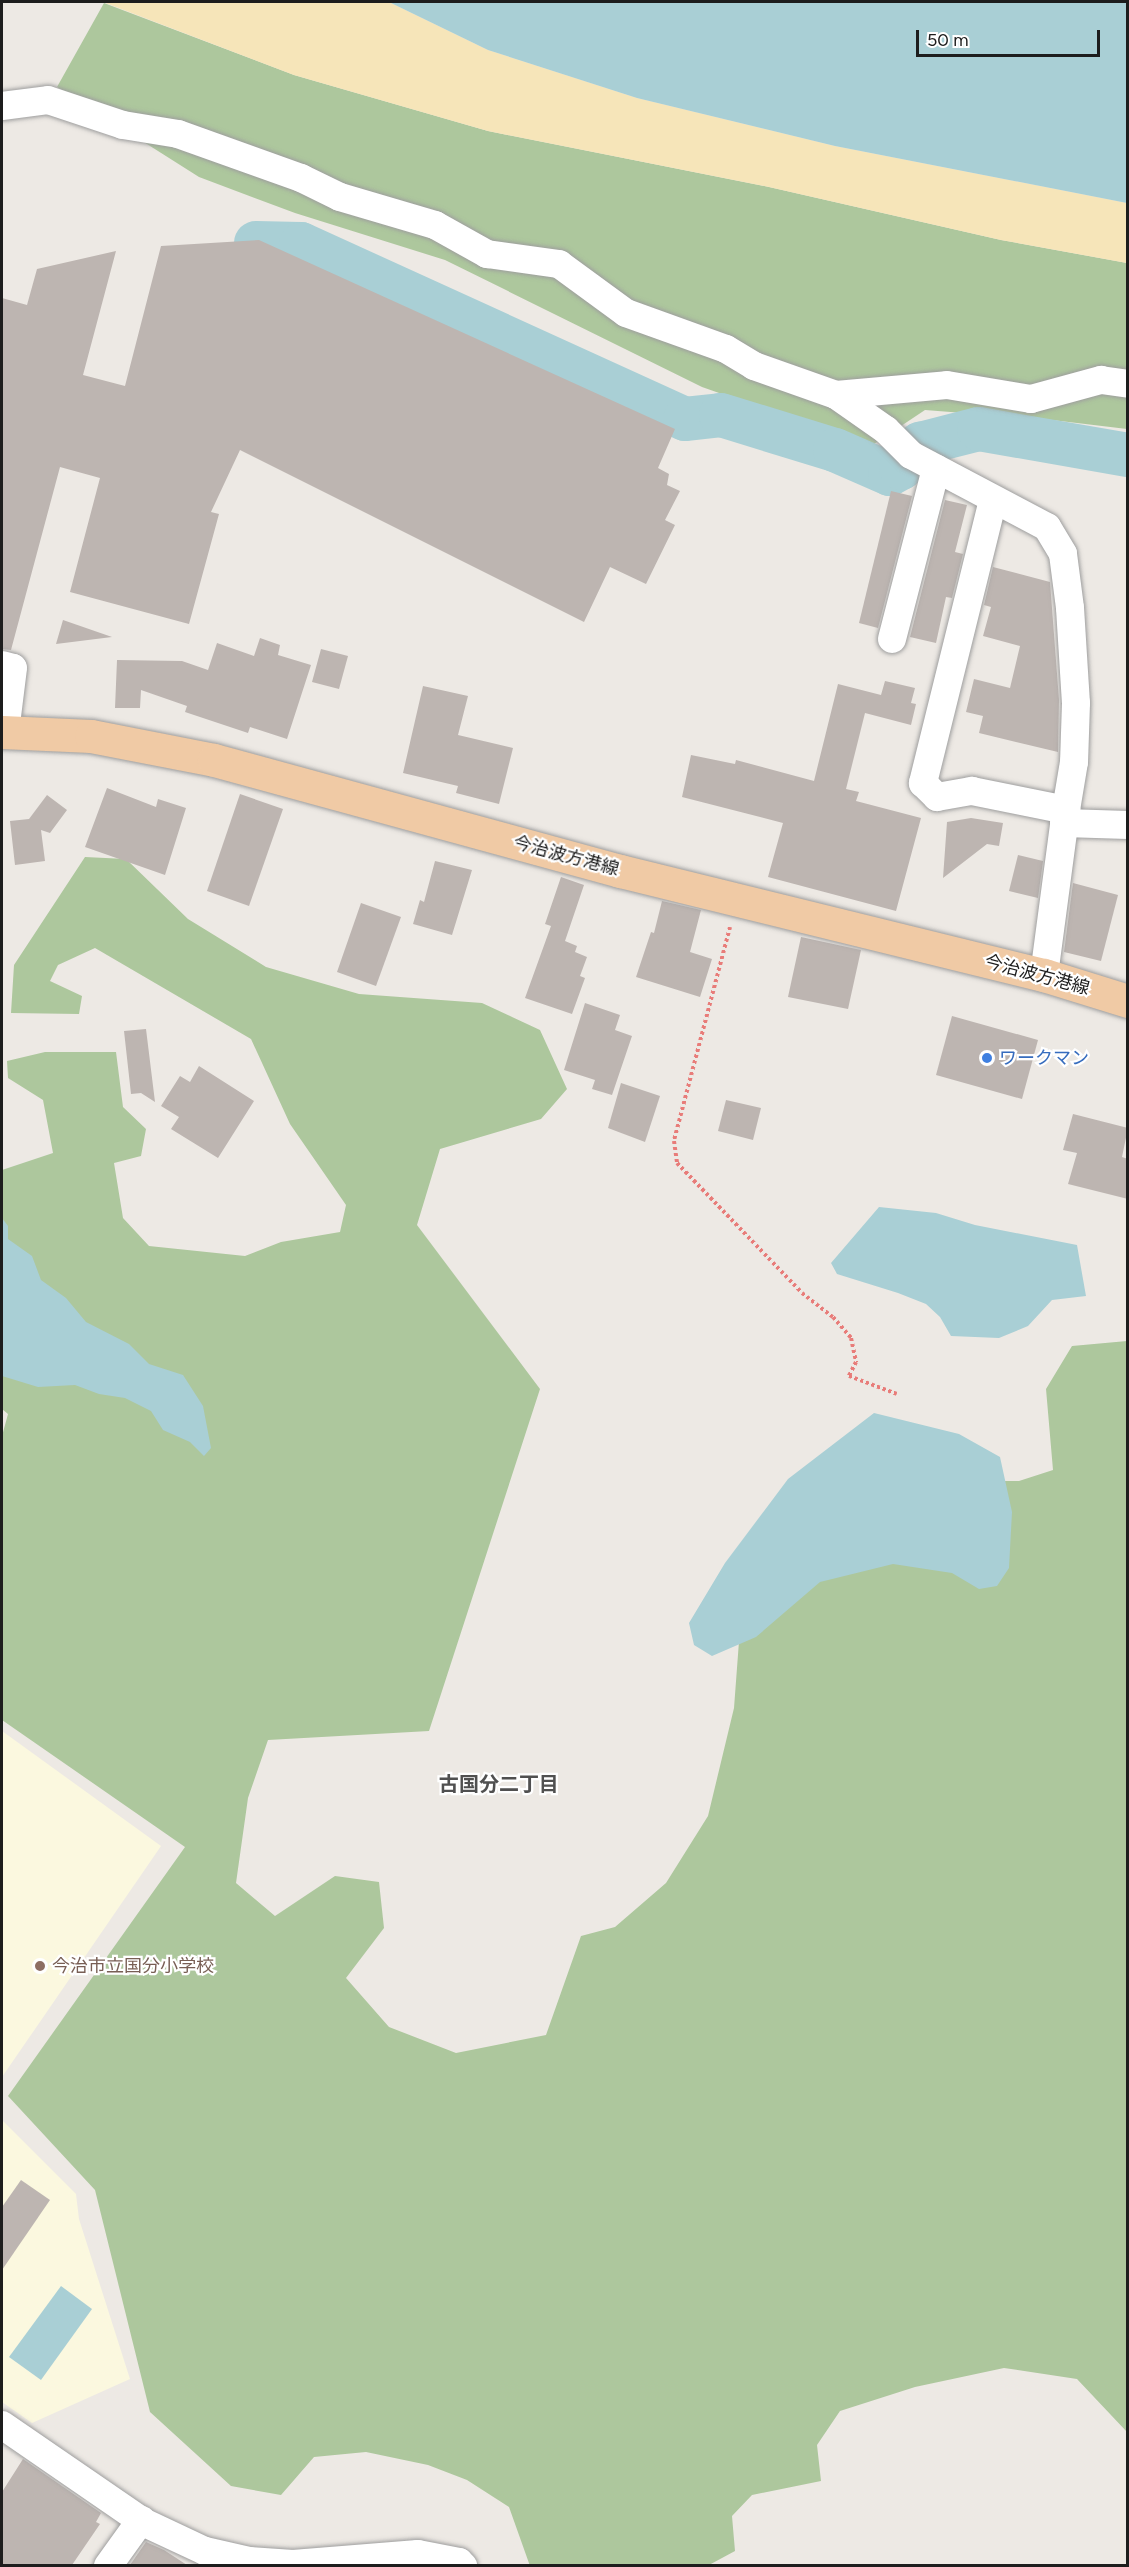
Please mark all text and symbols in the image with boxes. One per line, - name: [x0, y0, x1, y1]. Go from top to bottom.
- scale bar: [919, 18, 1104, 56]
- text: 50 m: [927, 29, 969, 51]
- street label: 今治波方港線: [511, 832, 621, 880]
- street label: 今治波方港線: [982, 951, 1092, 999]
- place label: ワークマン: [999, 1047, 1089, 1069]
- marker: ワークマン: [980, 1051, 994, 1065]
- district label: 古国分二丁目: [439, 1772, 559, 1796]
- place label: 今治市立国分小学校: [52, 1955, 214, 1977]
- marker: 今治市立国分小学校: [33, 1959, 47, 1973]

